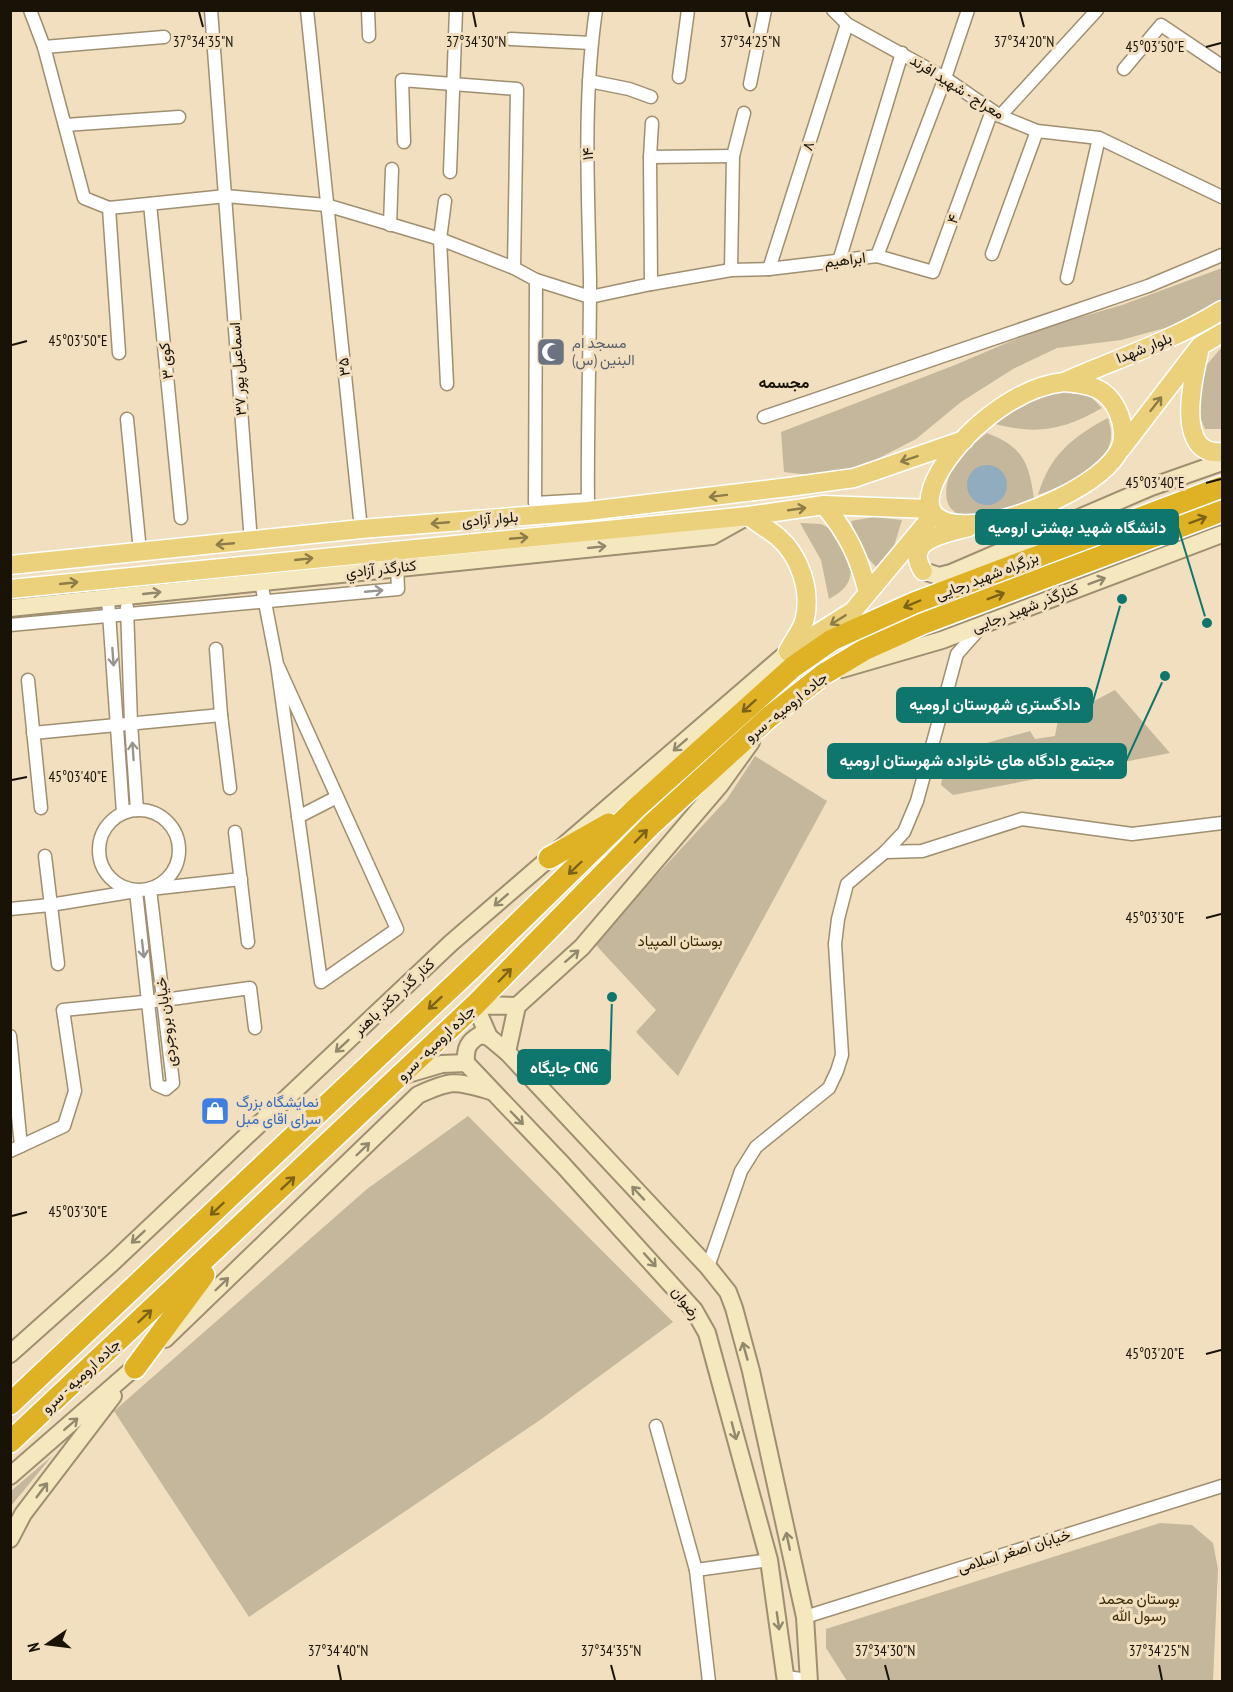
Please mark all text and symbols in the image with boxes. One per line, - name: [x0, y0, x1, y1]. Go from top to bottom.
- text: 37°34'35"N: [173, 32, 233, 51]
- text: 37°34'30"N: [446, 32, 506, 51]
- text: 37°34'25"N: [720, 32, 780, 51]
- text: 37°34'20"N: [994, 32, 1054, 51]
- text: 45°03'50"E: [1125, 37, 1185, 56]
- street label: معراج - شهید افرند: [906, 50, 1008, 125]
- street label: ۸: [797, 139, 818, 153]
- street label: ۱۴: [578, 147, 597, 161]
- street label: ۴: [942, 211, 963, 226]
- street label: ابراهیم: [823, 248, 867, 272]
- street label: اسماعیل پور ۳۷: [225, 321, 251, 417]
- street label: بلوار شهدا: [1113, 328, 1174, 367]
- text: 45°03'50"E: [48, 331, 108, 350]
- place label: مسجد ام البنین (س): [572, 333, 635, 370]
- mosque icon: مسجد ام البنین (س): [535, 336, 567, 368]
- street label: کوی ۳: [154, 341, 178, 380]
- street label: ۳۵: [333, 357, 354, 377]
- district label: مجسمه: [759, 372, 810, 392]
- one-way arrow: [1149, 396, 1162, 412]
- one-way arrow: [900, 454, 919, 465]
- text: 45°03'40"E: [1125, 473, 1185, 492]
- one-way arrow: [708, 490, 728, 501]
- one-way arrow: [786, 503, 806, 514]
- street label: بلوار آزادی: [461, 507, 519, 531]
- callout: دانشگاه شهید بهشتی ارومیه: [976, 510, 1178, 544]
- one-way arrow: [1188, 514, 1207, 525]
- text: دانشگاه شهید بهشتی ارومیه: [988, 517, 1166, 538]
- one-way arrow: [431, 518, 451, 529]
- one-way arrow: [509, 532, 529, 543]
- one-way arrow: [216, 539, 236, 550]
- one-way arrow: [586, 541, 606, 552]
- street label: بزرگراه شهید رجایی: [932, 547, 1042, 605]
- one-way arrow: [294, 553, 314, 564]
- street label: کنارگذر آزادي: [345, 555, 418, 586]
- one-way arrow: [1088, 574, 1106, 585]
- one-way arrow: [58, 578, 78, 589]
- street label: کنارگذر شهید رجایی: [969, 578, 1081, 638]
- one-way arrow: [364, 585, 383, 596]
- one-way arrow: [142, 588, 162, 599]
- one-way arrow: [986, 590, 1004, 601]
- one-way arrow: [904, 599, 922, 610]
- one-way arrow: [830, 615, 847, 627]
- one-way arrow: [107, 647, 118, 667]
- street label: جاده ارومیه - سرو: [740, 667, 831, 746]
- callout: دادگستری شهرستان ارومیه: [897, 688, 1092, 722]
- text: دادگستری شهرستان ارومیه: [909, 694, 1081, 715]
- one-way arrow: [742, 699, 757, 713]
- one-way arrow: [672, 739, 688, 752]
- one-way arrow: [127, 742, 138, 762]
- callout: مجتمع دادگاه های خانواده شهرستان ارومیه: [828, 744, 1126, 778]
- text: مجتمع دادگاه های خانواده شهرستان ارومیه: [840, 750, 1115, 772]
- text: 45°03'40"E: [48, 767, 108, 786]
- one-way arrow: [634, 828, 648, 843]
- one-way arrow: [568, 860, 583, 875]
- one-way arrow: [494, 893, 509, 907]
- text: 45°03'30"E: [1125, 908, 1185, 927]
- park label: بوستان المپیاد: [638, 931, 722, 951]
- one-way arrow: [137, 938, 148, 958]
- one-way arrow: [564, 949, 579, 963]
- street label: کنار گذر دکتر باهنر: [348, 954, 439, 1040]
- one-way arrow: [497, 968, 512, 983]
- street label: خیابان بروجردی: [151, 976, 181, 1068]
- one-way arrow: [428, 996, 443, 1010]
- street label: جاده ارومیه - سرو: [393, 1001, 479, 1085]
- one-way arrow: [334, 1039, 349, 1053]
- callout: جایگاه CNG: [518, 1050, 610, 1084]
- text: جایگاه CNG: [530, 1057, 598, 1077]
- place label: نمایشگاه بزرگ سرای اقای مبل: [236, 1092, 321, 1129]
- shop icon: نمایشگاه بزرگ سرای اقای مبل: [199, 1095, 231, 1127]
- one-way arrow: [509, 1110, 524, 1125]
- one-way arrow: [355, 1141, 370, 1156]
- one-way arrow: [280, 1175, 295, 1190]
- one-way arrow: [631, 1186, 645, 1201]
- one-way arrow: [209, 1201, 224, 1216]
- text: 45°03'30"E: [48, 1202, 108, 1221]
- one-way arrow: [131, 1230, 146, 1245]
- one-way arrow: [643, 1252, 657, 1267]
- one-way arrow: [215, 1277, 230, 1291]
- street label: رضوان: [668, 1282, 705, 1323]
- one-way arrow: [138, 1309, 153, 1323]
- street label: جاده ارومیه - سرو: [37, 1334, 124, 1417]
- one-way arrow: [739, 1342, 751, 1361]
- text: 45°03'20"E: [1125, 1344, 1185, 1363]
- one-way arrow: [63, 1417, 78, 1431]
- one-way arrow: [729, 1421, 740, 1440]
- one-way arrow: [35, 1482, 48, 1498]
- street label: خیابان اصغر اسلامی: [955, 1524, 1073, 1578]
- one-way arrow: [782, 1532, 794, 1551]
- park label: بوستان محمد رسول الله: [1099, 1589, 1179, 1625]
- one-way arrow: [772, 1611, 783, 1630]
- north arrow: [18, 1614, 78, 1674]
- text: N: [23, 1641, 44, 1654]
- text: 37°34'40"N: [308, 1641, 368, 1660]
- text: 37°34'35"N: [581, 1641, 641, 1660]
- text: 37°34'30"N: [855, 1641, 915, 1660]
- text: 37°34'25"N: [1129, 1641, 1189, 1660]

